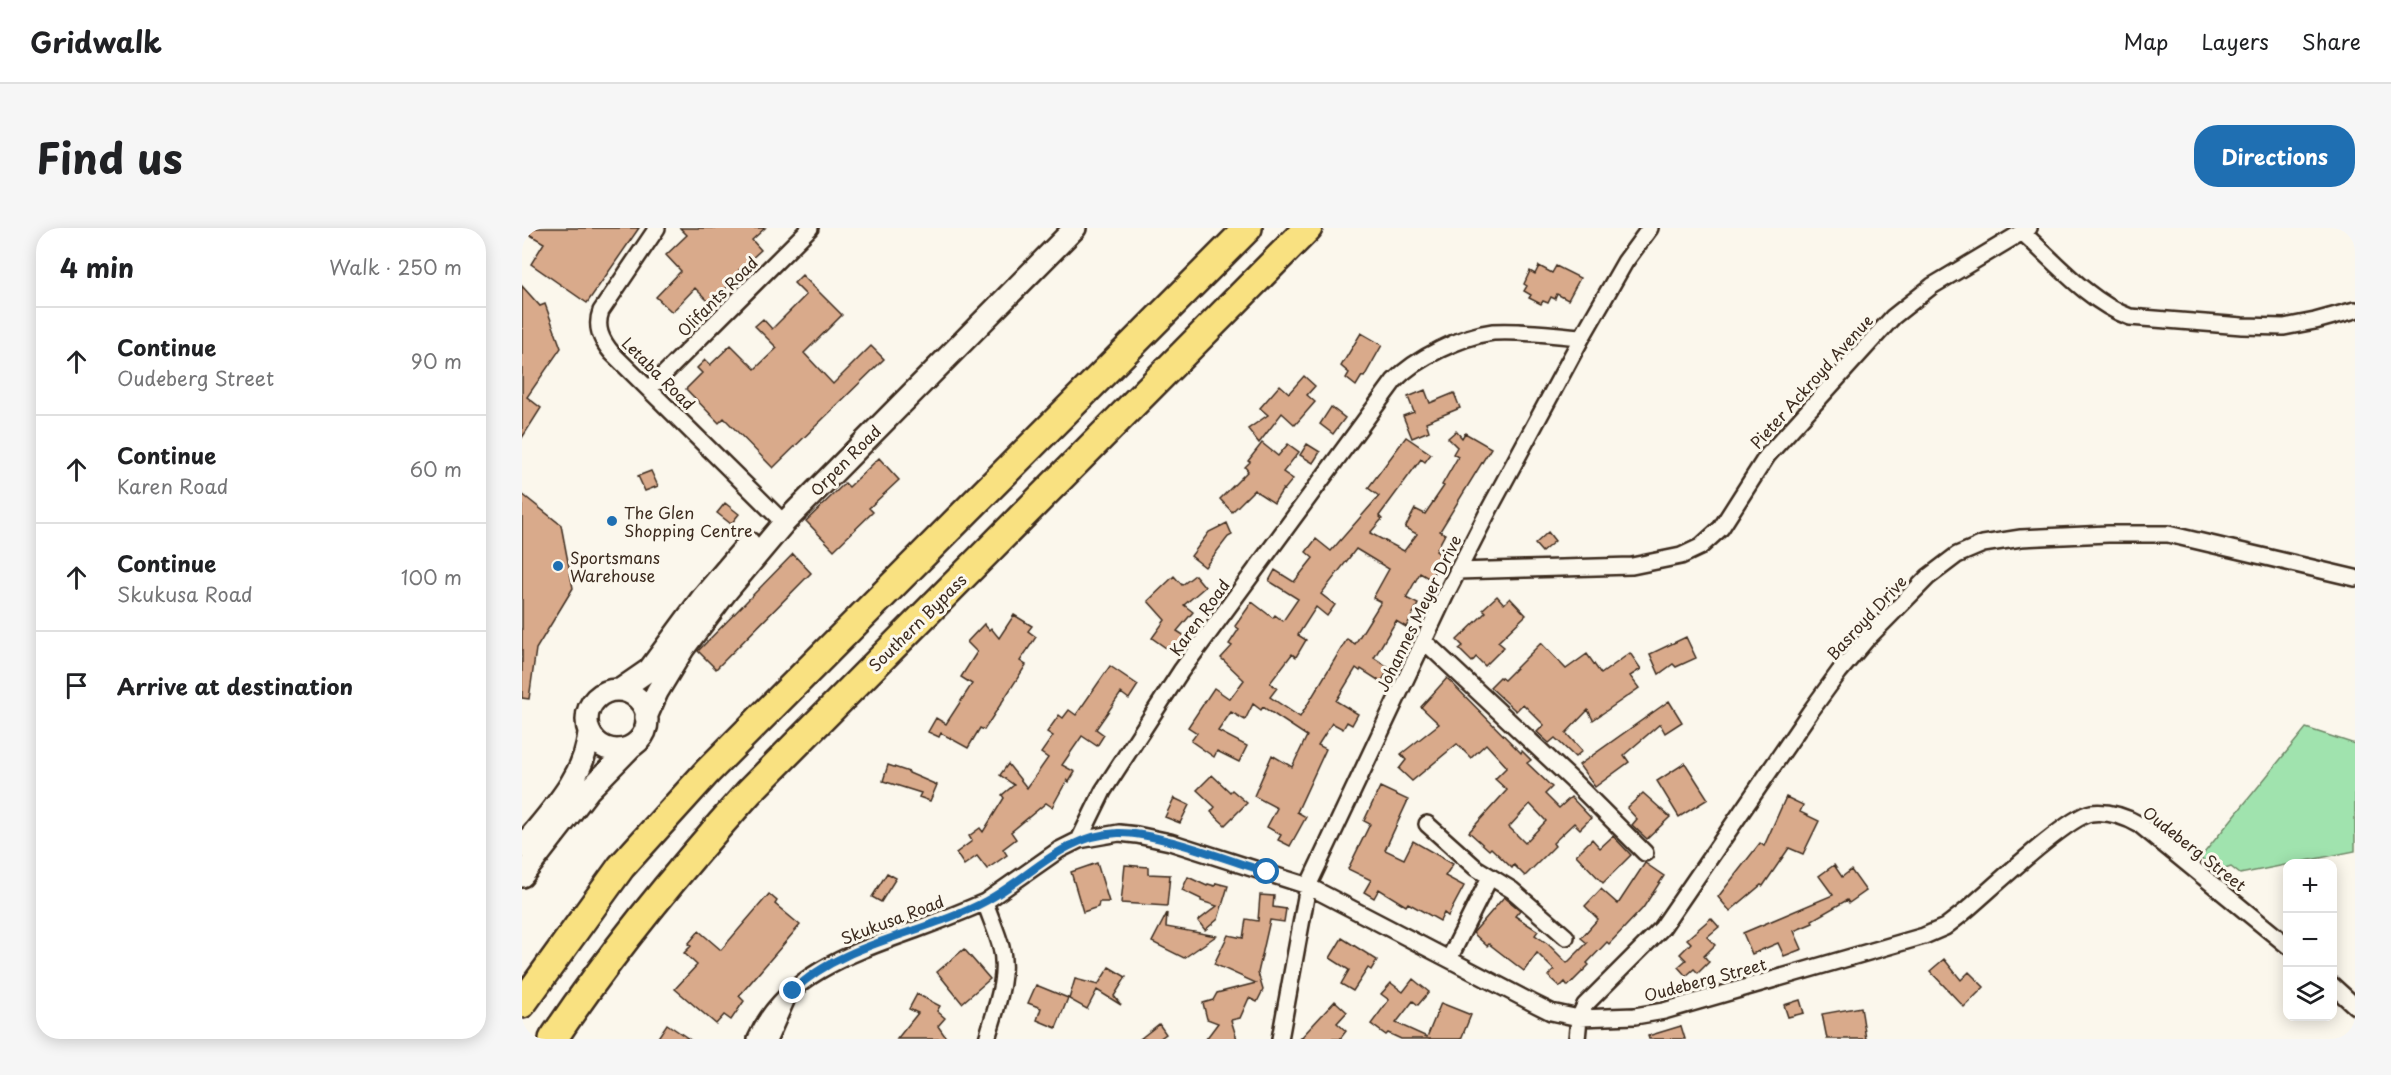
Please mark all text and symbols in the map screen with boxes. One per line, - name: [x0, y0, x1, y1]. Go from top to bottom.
- text: Gridwalk: [30, 20, 162, 63]
- text: Map: [2124, 25, 2168, 57]
- text: Layers: [2201, 25, 2269, 57]
- text: Share: [2302, 25, 2361, 57]
- text: Find us: [36, 125, 183, 188]
- button: Directions: [2194, 125, 2355, 187]
- text: 4 min: [60, 248, 134, 287]
- street label: Olifants Road: [671, 250, 763, 342]
- text: Walk · 250 m: [329, 252, 462, 282]
- street label: Pieter Ackroyd Avenue: [1744, 309, 1878, 453]
- text: Continue: [117, 330, 216, 363]
- street label: Letaba Road: [617, 331, 701, 415]
- icon: ahead: [60, 345, 93, 378]
- text: 90 m: [411, 346, 462, 376]
- text: Oudeberg Street: [117, 363, 274, 393]
- street label: Orpen Road: [804, 419, 886, 501]
- text: Continue: [117, 438, 216, 471]
- icon: ahead: [60, 453, 93, 486]
- text: 60 m: [410, 454, 462, 484]
- text: Karen Road: [117, 471, 228, 501]
- place label: The Glen Shopping Centre: [624, 500, 752, 542]
- marker: The Glen Shopping Centre: [605, 514, 619, 528]
- street label: Johannes Meyer Drive: [1370, 531, 1466, 695]
- place label: Sportsmans Warehouse: [570, 545, 660, 587]
- text: Continue: [117, 546, 216, 579]
- marker: Sportsmans Warehouse: [551, 559, 565, 573]
- icon: ahead: [60, 561, 93, 594]
- text: 100 m: [401, 562, 462, 592]
- street label: Southern Bypass: [863, 568, 971, 676]
- street label: Basroyd Drive: [1820, 569, 1912, 665]
- street label: Karen Road: [1163, 574, 1235, 660]
- text: Skukusa Road: [117, 579, 253, 609]
- icon: arrive: [60, 669, 93, 702]
- text: Arrive at destination: [117, 669, 353, 702]
- street label: Oudeberg Street: [2138, 800, 2252, 896]
- route start: [1253, 858, 1279, 884]
- map controls: [2283, 859, 2337, 1021]
- button: +: [2283, 859, 2337, 913]
- street label: Skukusa Road: [837, 888, 947, 950]
- button: −: [2283, 913, 2337, 967]
- street label: Oudeberg Street: [1641, 951, 1769, 1007]
- button: layers: [2283, 967, 2337, 1021]
- route end: [779, 977, 805, 1003]

